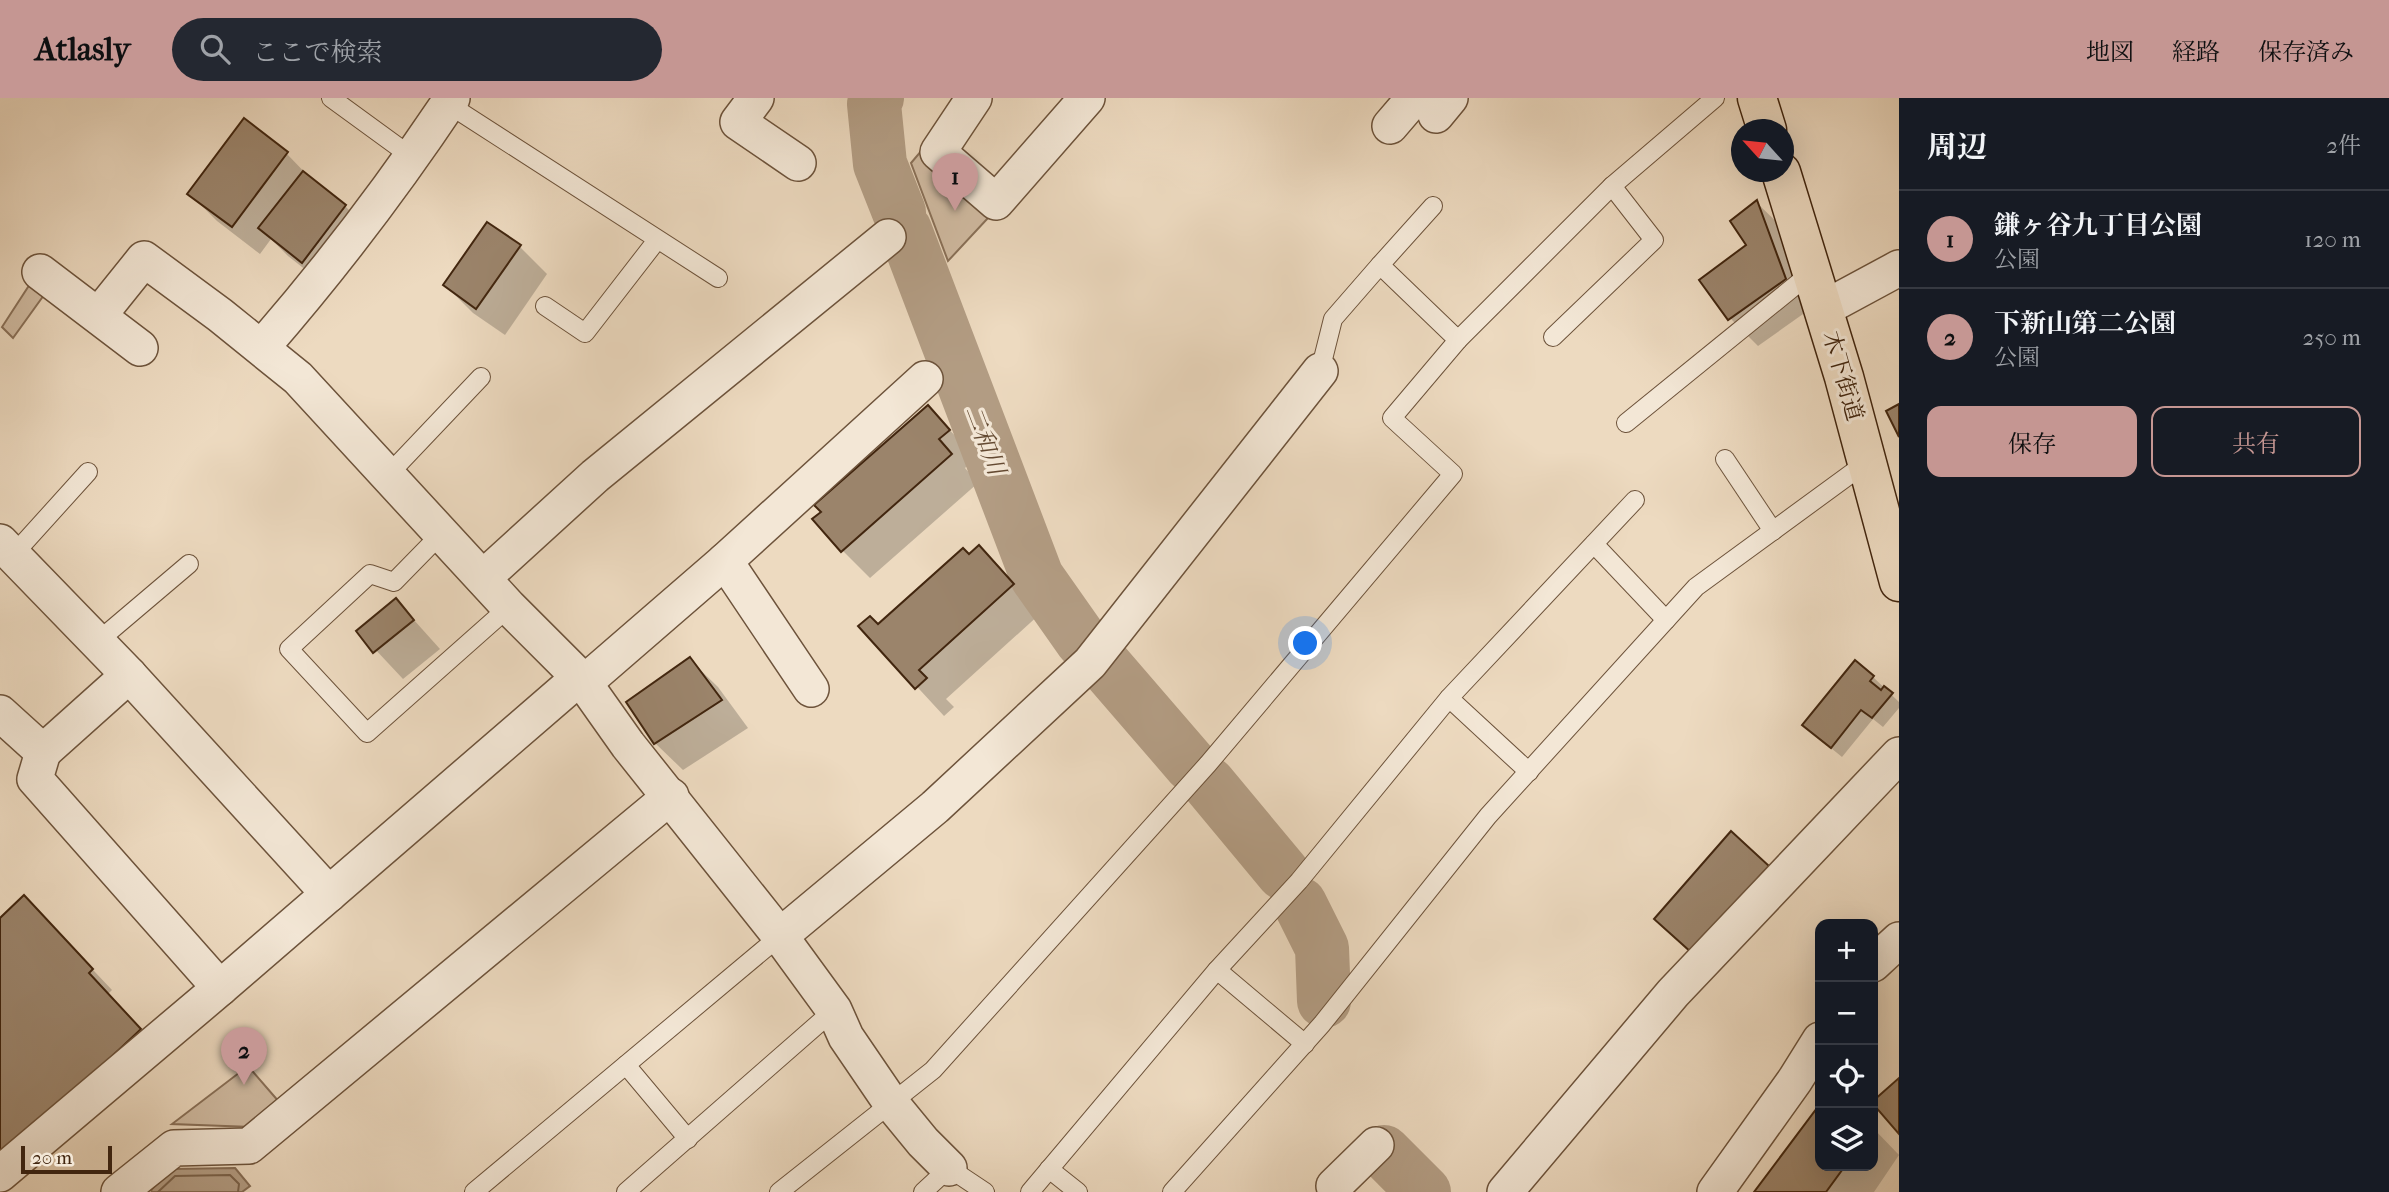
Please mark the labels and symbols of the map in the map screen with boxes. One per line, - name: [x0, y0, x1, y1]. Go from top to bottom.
- north arrow: [1731, 119, 1794, 182]
- pin: 1: [932, 153, 978, 211]
- street label: 木下街道: [1817, 328, 1869, 424]
- water label: 二和川: [959, 401, 1012, 481]
- your location: [1288, 626, 1322, 660]
- pin: 2: [221, 1027, 267, 1085]
- scale bar: [21, 1143, 112, 1175]

